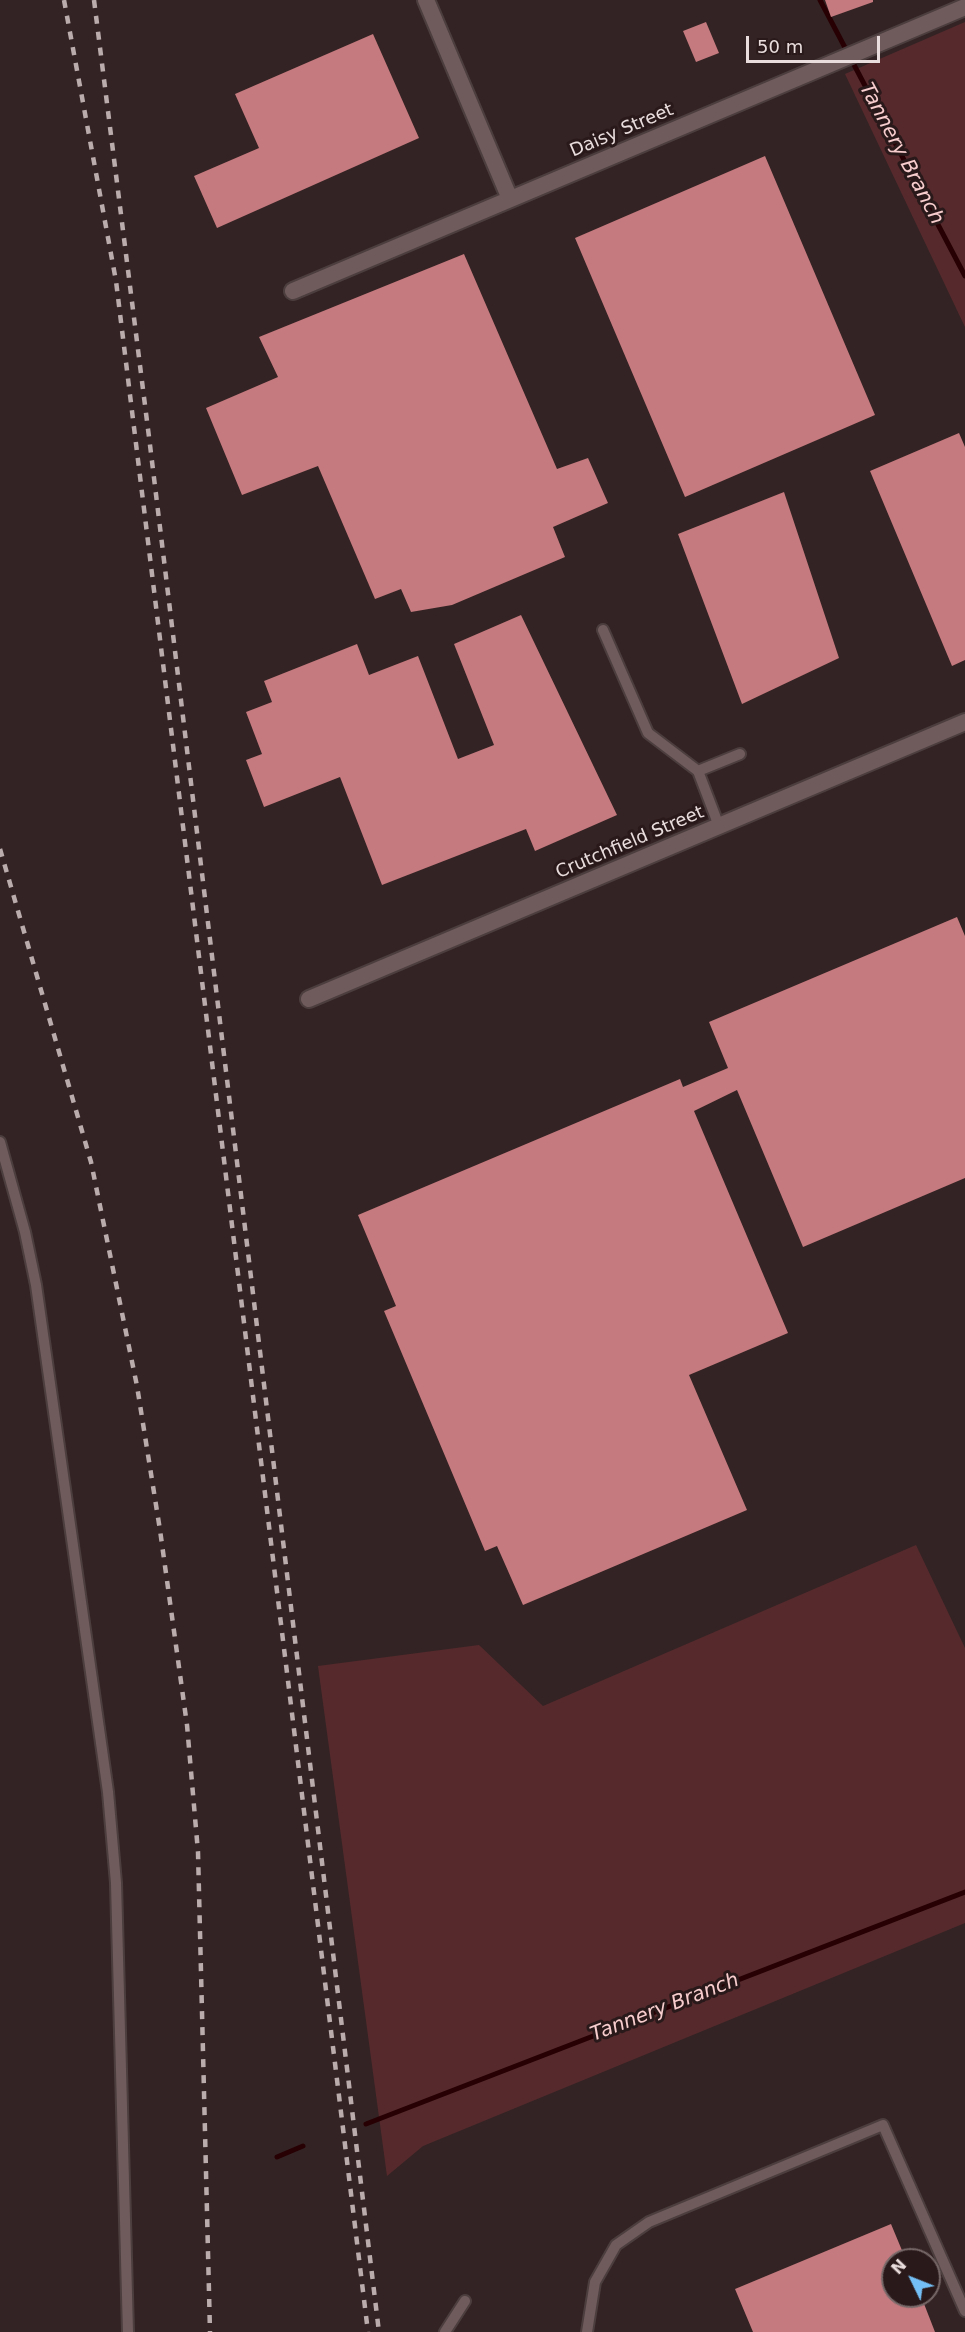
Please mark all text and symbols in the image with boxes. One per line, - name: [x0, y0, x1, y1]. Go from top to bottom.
- scale bar: [749, 24, 882, 62]
- text: 50 m: [757, 36, 803, 57]
- water label: Tannery Branch: [854, 79, 948, 229]
- street label: Daisy Street: [567, 100, 677, 162]
- street label: Crutchfield Street: [553, 802, 707, 884]
- water label: Tannery Branch: [587, 1969, 743, 2047]
- north arrow: [881, 2248, 941, 2308]
- text: N: [887, 2255, 910, 2278]

